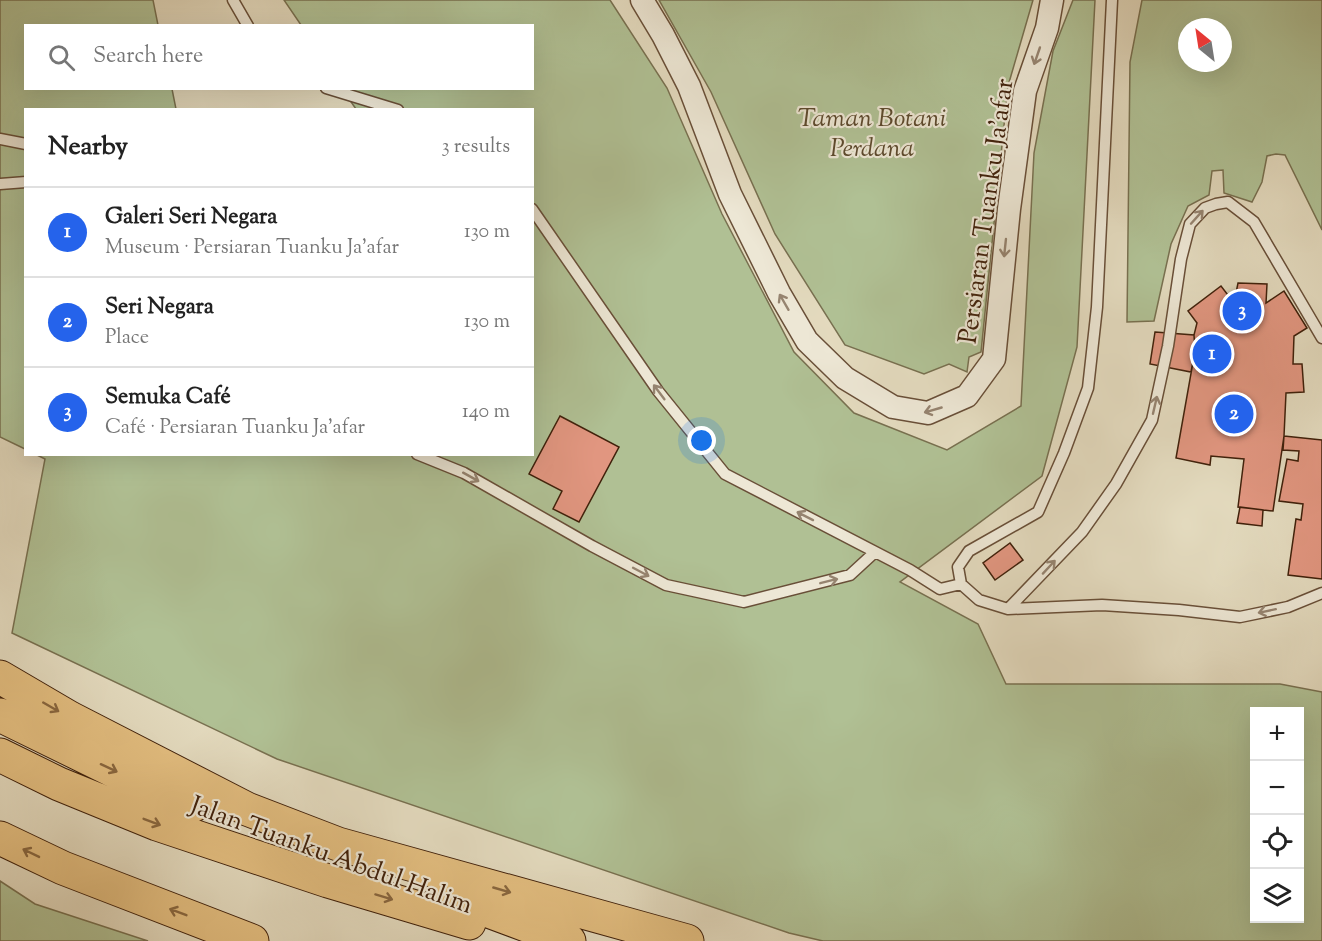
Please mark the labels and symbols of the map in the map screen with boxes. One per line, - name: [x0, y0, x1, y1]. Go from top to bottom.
- north arrow: [1178, 18, 1232, 72]
- one-way arrow: [1031, 46, 1042, 65]
- street label: Persiaran Tuanku Ja'afar: [951, 76, 1024, 346]
- park label: Taman Botani Perdana: [798, 101, 946, 168]
- one-way arrow: [1190, 210, 1204, 225]
- one-way arrow: [999, 238, 1010, 258]
- pin: 3: [1222, 288, 1262, 334]
- one-way arrow: [778, 294, 790, 311]
- pin: 1: [1192, 332, 1232, 376]
- one-way arrow: [653, 385, 665, 401]
- pin: 2: [1214, 392, 1254, 436]
- one-way arrow: [1150, 396, 1161, 416]
- one-way arrow: [923, 405, 942, 416]
- your location: [687, 426, 716, 455]
- one-way arrow: [462, 471, 479, 483]
- one-way arrow: [796, 509, 814, 521]
- one-way arrow: [1042, 559, 1056, 574]
- one-way arrow: [632, 566, 649, 578]
- one-way arrow: [819, 574, 838, 586]
- one-way arrow: [1257, 606, 1276, 618]
- one-way arrow: [42, 701, 59, 713]
- one-way arrow: [100, 763, 118, 774]
- street label: Jalan Tuanku Abdul Halim: [183, 787, 478, 925]
- one-way arrow: [142, 817, 161, 828]
- one-way arrow: [23, 846, 41, 858]
- one-way arrow: [492, 884, 511, 896]
- one-way arrow: [374, 893, 393, 904]
- one-way arrow: [169, 906, 187, 917]

